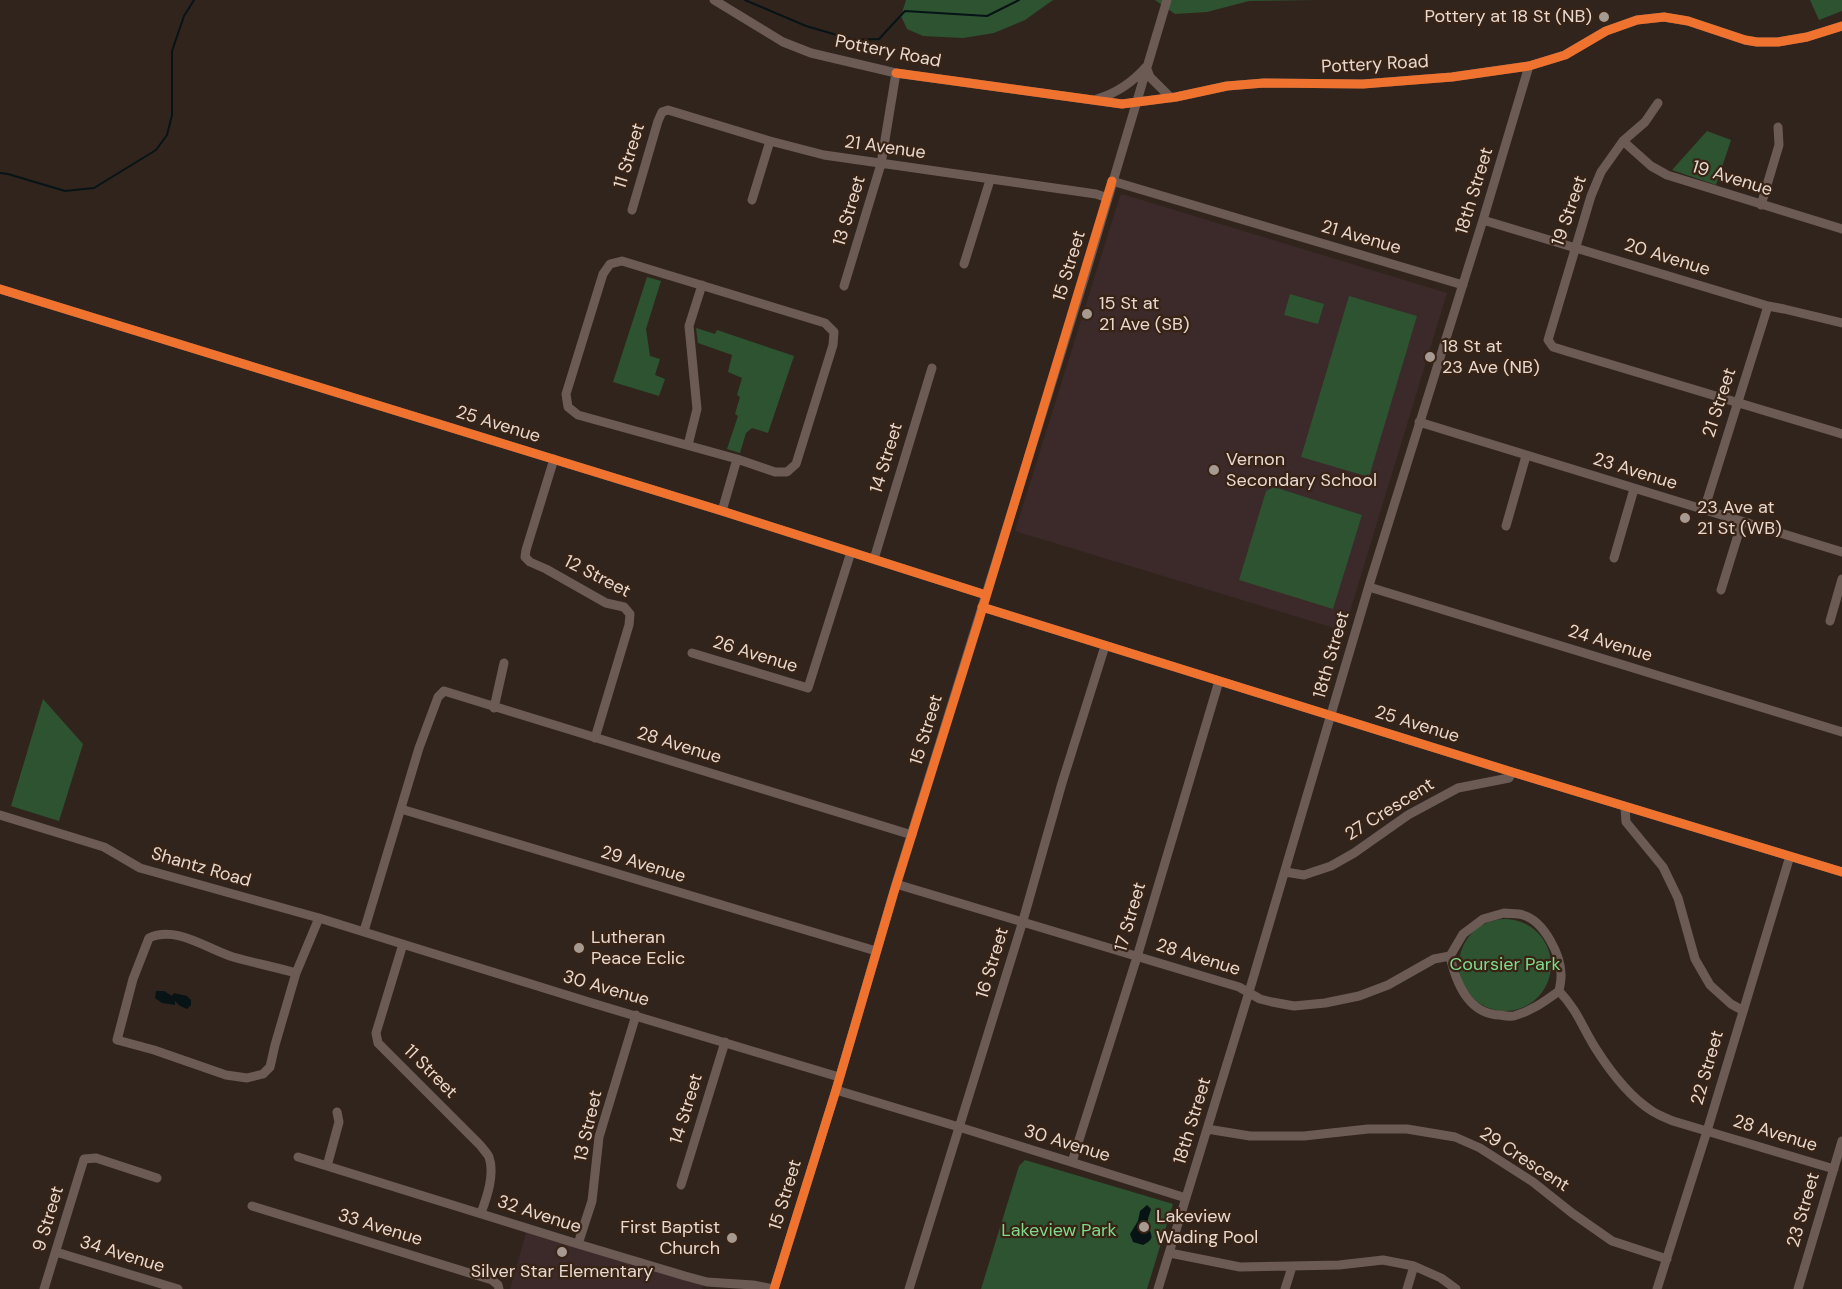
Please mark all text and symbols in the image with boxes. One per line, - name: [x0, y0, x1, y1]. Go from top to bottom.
- place label: Pottery at 18 St (NB): [1424, 6, 1592, 28]
- marker: Pottery at 18 St (NB): [1597, 10, 1611, 24]
- street label: Pottery Road: [833, 31, 943, 73]
- street label: Pottery Road: [1321, 51, 1429, 79]
- street label: 11 Street: [610, 121, 650, 191]
- street label: 21 Avenue: [843, 132, 927, 164]
- street label: 18th Street: [1452, 145, 1498, 237]
- street label: 19 Avenue: [1689, 157, 1775, 201]
- street label: 13 Street: [829, 173, 871, 249]
- street label: 19 Street: [1548, 173, 1592, 249]
- street label: 21 Avenue: [1319, 216, 1403, 260]
- street label: 15 Street: [1049, 228, 1091, 304]
- street label: 20 Avenue: [1622, 235, 1712, 281]
- place label: 15 St at 21 Ave (SB): [1099, 293, 1190, 336]
- marker: 15 St at 21 Ave (SB): [1080, 307, 1094, 321]
- place label: 18 St at 23 Ave (NB): [1442, 336, 1540, 378]
- marker: 18 St at 23 Ave (NB): [1423, 350, 1437, 364]
- street label: 21 Street: [1699, 366, 1741, 440]
- street label: 25 Avenue: [453, 402, 543, 448]
- street label: 14 Street: [866, 420, 908, 496]
- place label: Vernon Secondary School: [1226, 449, 1377, 492]
- street label: 23 Avenue: [1590, 449, 1680, 495]
- marker: Vernon Secondary School: [1207, 463, 1221, 477]
- place label: 23 Ave at 21 St (WB): [1697, 497, 1782, 540]
- marker: 23 Ave at 21 St (WB): [1678, 511, 1692, 525]
- street label: 12 Street: [560, 551, 634, 603]
- street label: 18th Street: [1309, 609, 1355, 701]
- street label: 24 Avenue: [1565, 621, 1655, 667]
- street label: 26 Avenue: [710, 632, 800, 678]
- street label: 15 Street: [906, 692, 948, 768]
- street label: 25 Avenue: [1372, 702, 1462, 748]
- street label: 28 Avenue: [634, 723, 724, 769]
- street label: 27 Crescent: [1342, 774, 1438, 846]
- street label: 29 Avenue: [598, 842, 688, 888]
- street label: Shantz Road: [149, 843, 253, 893]
- street label: 17 Street: [1111, 880, 1151, 954]
- street label: 16 Street: [972, 925, 1014, 1001]
- place label: Lutheran Peace Eclic: [591, 927, 685, 970]
- street label: 28 Avenue: [1153, 935, 1243, 981]
- marker: Lutheran Peace Eclic: [572, 941, 586, 955]
- park label: Coursier Park: [1449, 954, 1561, 976]
- street label: 30 Avenue: [560, 966, 652, 1012]
- street label: 22 Street: [1687, 1028, 1729, 1108]
- street label: 11 Street: [399, 1041, 461, 1103]
- street label: 14 Street: [666, 1071, 708, 1147]
- street label: 18th Street: [1170, 1075, 1216, 1167]
- street label: 13 Street: [570, 1088, 608, 1164]
- street label: 28 Avenue: [1730, 1111, 1820, 1157]
- street label: 30 Avenue: [1021, 1121, 1113, 1167]
- street label: 29 Crescent: [1475, 1123, 1573, 1197]
- street label: 15 Street: [765, 1157, 807, 1233]
- street label: 23 Street: [1783, 1170, 1825, 1250]
- street label: 9 Street: [29, 1184, 69, 1254]
- street label: 32 Avenue: [494, 1191, 584, 1239]
- street label: 33 Avenue: [335, 1205, 425, 1251]
- place label: Lakeview Wading Pool: [1156, 1206, 1258, 1248]
- place label: First Baptist Church: [620, 1217, 720, 1260]
- park label: Lakeview Park: [1001, 1220, 1117, 1242]
- marker: Lakeview Wading Pool: [1137, 1220, 1151, 1234]
- marker: First Baptist Church: [725, 1231, 739, 1245]
- street label: 34 Avenue: [77, 1232, 167, 1278]
- marker: Silver Star Elementary: [555, 1245, 569, 1259]
- place label: Silver Star Elementary: [471, 1261, 653, 1283]

